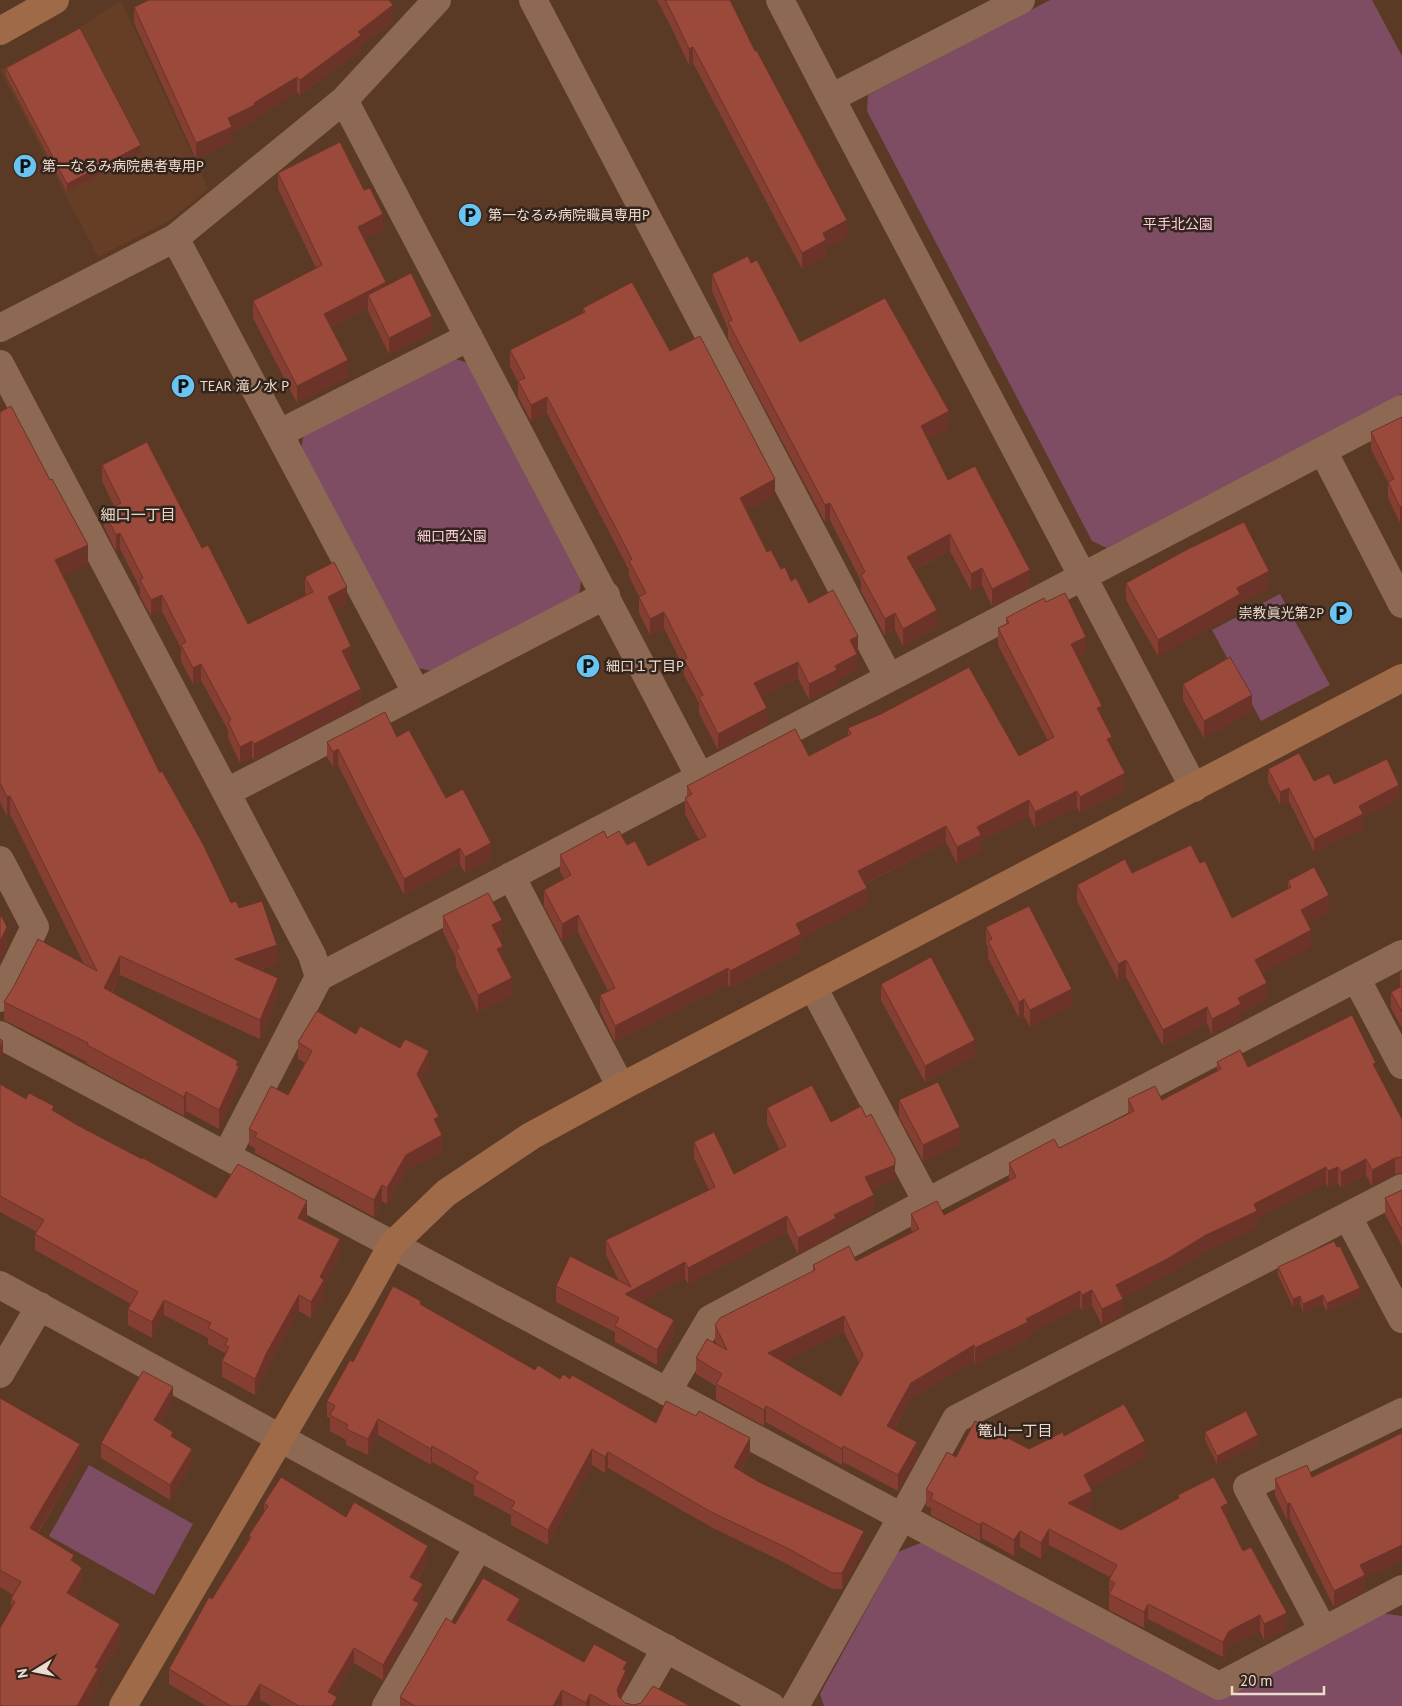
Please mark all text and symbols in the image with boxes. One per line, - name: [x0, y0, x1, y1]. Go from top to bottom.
- parking icon: 第一なるみ病院患者専用P: [12, 153, 38, 179]
- place label: 第一なるみ病院患者専用P: [42, 157, 204, 175]
- parking icon: 第一なるみ病院職員専用P: [457, 202, 483, 228]
- place label: 第一なるみ病院職員専用P: [488, 206, 650, 224]
- park label: 平手北公園: [1143, 215, 1213, 233]
- parking icon: TEAR 滝ノ水 P: [170, 373, 196, 399]
- place label: TEAR 滝ノ水 P: [200, 377, 289, 395]
- district label: 細口一丁目: [100, 505, 176, 524]
- park label: 細口西公園: [417, 527, 487, 545]
- parking icon: 崇教眞光第2P: [1328, 600, 1354, 626]
- place label: 崇教眞光第2P: [1239, 604, 1324, 622]
- parking icon: 細口１丁目P: [575, 653, 601, 679]
- place label: 細口１丁目P: [606, 657, 684, 675]
- district label: 篭山一丁目: [977, 1421, 1053, 1440]
- north arrow: [10, 1646, 60, 1696]
- scale bar: [1232, 1664, 1324, 1696]
- text: N: [13, 1667, 32, 1679]
- text: 20 m: [1240, 1671, 1273, 1690]

